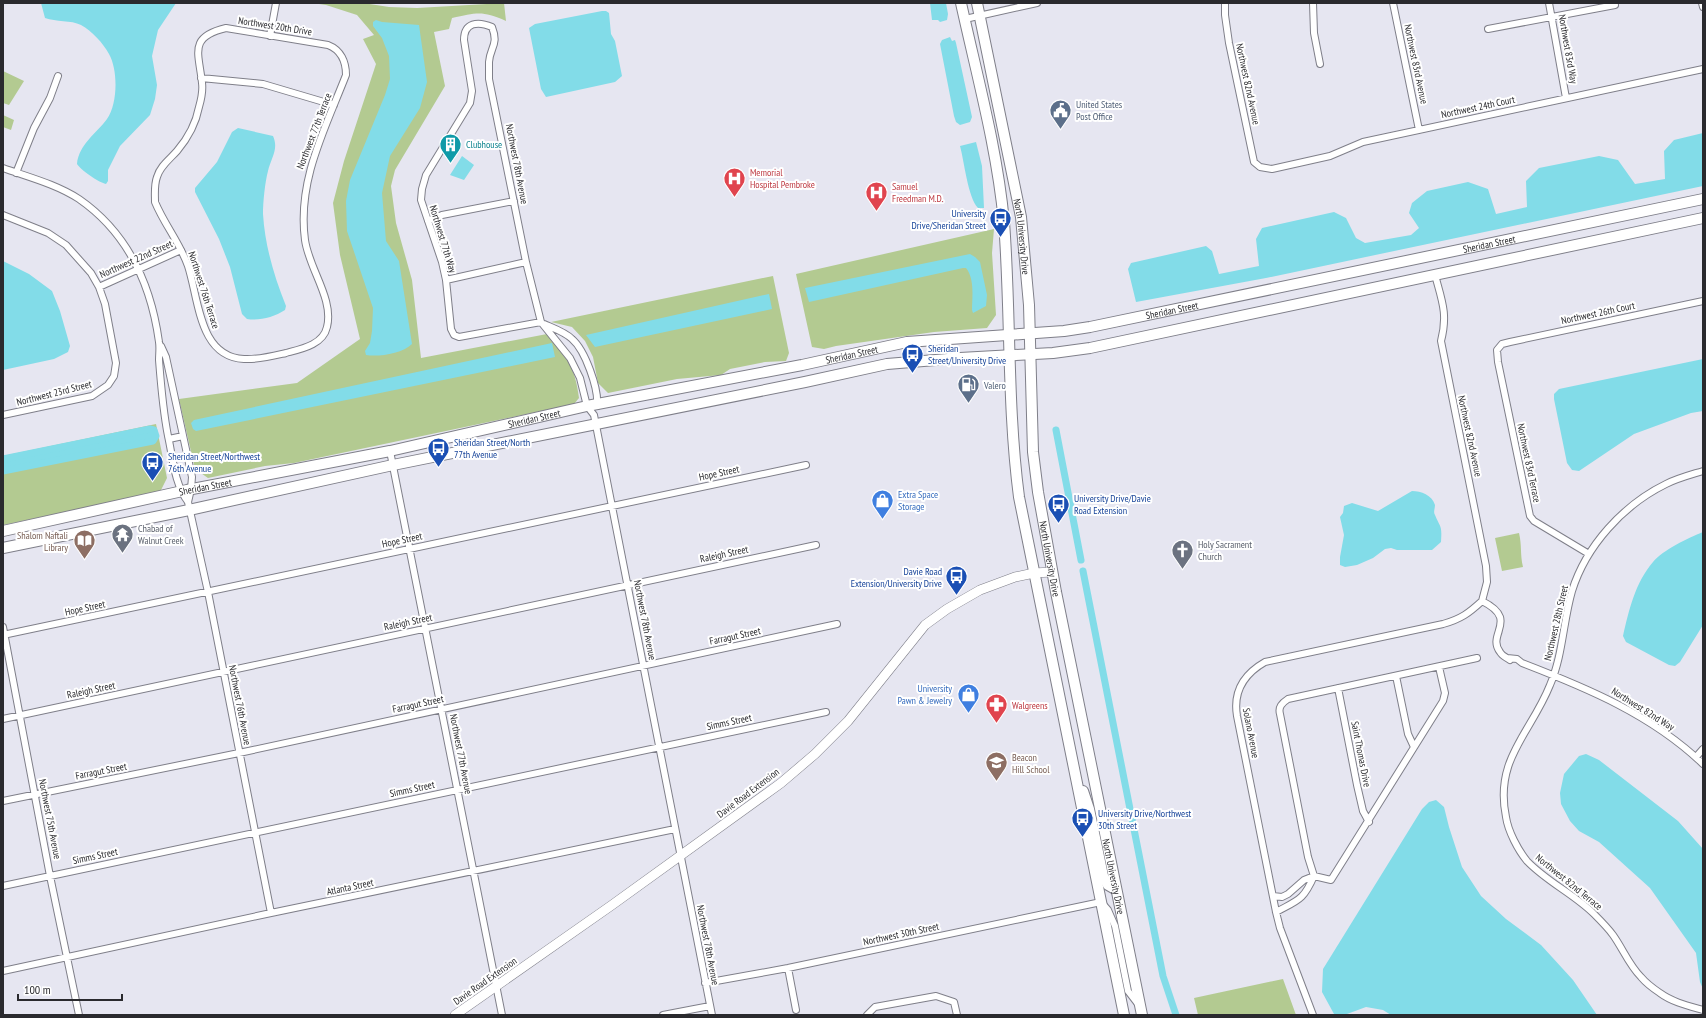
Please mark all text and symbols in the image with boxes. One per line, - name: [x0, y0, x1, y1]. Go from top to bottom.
- street label: Northwest 83rd Way: [1556, 13, 1581, 85]
- street label: Northwest 20th Drive: [237, 14, 313, 38]
- street label: Northwest 83rd Avenue: [1401, 23, 1431, 105]
- street label: Northwest 82nd Avenue: [1233, 42, 1263, 126]
- street label: Northwest 77th Terrace: [294, 91, 334, 171]
- street label: Northwest 24th Court: [1440, 93, 1516, 121]
- public building icon: United States Post Office: [1048, 97, 1074, 130]
- place label: United States Post Office: [1076, 98, 1123, 123]
- street label: Northwest 78th Avenue: [503, 123, 531, 205]
- building icon: Clubhouse: [438, 131, 464, 164]
- place label: Clubhouse: [466, 138, 502, 151]
- hospital icon: Memorial Hospital Pembroke: [721, 165, 747, 198]
- place label: Memorial Hospital Pembroke: [750, 166, 815, 191]
- hospital icon: Samuel Freedman M.D.: [863, 179, 889, 212]
- place label: Samuel Freedman M.D.: [892, 180, 944, 205]
- street label: North University Drive: [1011, 197, 1033, 275]
- street label: Northwest 77th Way: [427, 204, 460, 275]
- bus stop icon: University Drive/Sheridan Street: [988, 206, 1014, 239]
- place label: University Drive/Sheridan Street: [912, 207, 986, 232]
- street label: Sheridan Street: [1462, 232, 1517, 255]
- street label: Northwest 22nd Street: [97, 237, 175, 281]
- street label: Northwest 76th Terrace: [185, 250, 223, 330]
- street label: Sheridan Street: [1144, 298, 1200, 322]
- street label: Northwest 26th Court: [1560, 299, 1636, 327]
- bus stop icon: Sheridan Street/University Drive: [900, 341, 926, 374]
- street label: Sheridan Street: [824, 342, 879, 366]
- place label: Sheridan Street/University Drive: [928, 342, 1006, 367]
- fuel station icon: Valero: [955, 372, 981, 405]
- street label: Northwest 23rd Street: [15, 377, 93, 409]
- place label: Valero: [983, 379, 1006, 392]
- street label: Northwest 82nd Avenue: [1455, 394, 1485, 478]
- street label: Sheridan Street: [507, 406, 562, 430]
- street label: Northwest 83rd Terrace: [1514, 422, 1544, 504]
- bus stop icon: Sheridan Street/North 77th Avenue: [425, 435, 451, 468]
- place label: Sheridan Street/North 77th Avenue: [454, 436, 530, 461]
- bus stop icon: Sheridan Street/Northwest 76th Avenue: [140, 449, 166, 482]
- place label: Sheridan Street/Northwest 76th Avenue: [168, 450, 260, 475]
- street label: Hope Street: [698, 462, 741, 484]
- street label: Sheridan Street: [178, 475, 233, 498]
- shop icon: Extra Space Storage: [869, 487, 895, 520]
- place label: Extra Space Storage: [898, 488, 938, 513]
- bus stop icon: University Drive/Davie Road Extension: [1045, 491, 1071, 524]
- place label: University Drive/Davie Road Extension: [1074, 492, 1151, 517]
- street label: North University Drive: [1037, 520, 1063, 598]
- temple icon: Chabad of Walnut Creek: [110, 521, 136, 554]
- place label: Chabad of Walnut Creek: [138, 522, 184, 547]
- library icon: Shalom Naftali Library: [71, 528, 97, 561]
- place label: Shalom Naftali Library: [17, 529, 68, 554]
- street label: Hope Street: [381, 529, 424, 551]
- church icon: Holy Sacrament Church: [1169, 537, 1195, 570]
- place label: Holy Sacrament Church: [1198, 538, 1252, 563]
- street label: Raleigh Street: [699, 543, 750, 565]
- bus stop icon: Davie Road Extension/University Drive: [944, 564, 970, 597]
- place label: Davie Road Extension/University Drive: [851, 565, 942, 590]
- street label: Northwest 78th Avenue: [631, 579, 659, 661]
- street label: Northwest 28th Street: [1541, 584, 1571, 662]
- street label: Hope Street: [64, 597, 107, 619]
- street label: Raleigh Street: [383, 611, 434, 633]
- street label: Farragut Street: [708, 624, 762, 648]
- street label: Northwest 76th Avenue: [226, 664, 254, 746]
- street label: Raleigh Street: [66, 679, 117, 701]
- shop icon: University Pawn & Jewelry: [955, 681, 981, 714]
- place label: University Pawn & Jewelry: [897, 682, 952, 707]
- street label: Northwest 82nd Way: [1609, 684, 1677, 734]
- street label: Farragut Street: [391, 692, 445, 716]
- pharmacy icon: Walgreens: [984, 692, 1010, 725]
- place label: Walgreens: [1012, 699, 1048, 712]
- street label: Solano Avenue: [1240, 707, 1262, 759]
- street label: Simms Street: [705, 711, 753, 733]
- street label: Northwest 77th Avenue: [447, 713, 475, 795]
- street label: Saint Thomas Drive: [1348, 720, 1374, 788]
- school or university icon: Beacon Hill School: [984, 750, 1010, 783]
- place label: Beacon Hill School: [1012, 751, 1050, 776]
- street label: Farragut Street: [74, 760, 128, 782]
- street label: Davie Road Extension: [714, 765, 782, 821]
- street label: Northwest 75th Avenue: [36, 778, 64, 860]
- street label: Simms Street: [388, 778, 436, 800]
- bus stop icon: University Drive/Northwest 30th Street: [1069, 806, 1095, 839]
- place label: University Drive/Northwest 30th Street: [1098, 807, 1192, 832]
- street label: North University Drive: [1100, 838, 1128, 915]
- street label: Simms Street: [71, 845, 119, 867]
- street label: Northwest 82nd Terrace: [1533, 851, 1605, 913]
- street label: Atlanta Street: [325, 876, 375, 898]
- street label: Northwest 78th Avenue: [694, 904, 722, 986]
- street label: Northwest 30th Street: [862, 920, 940, 948]
- street label: Davie Road Extension: [451, 954, 519, 1008]
- scale bar: [18, 976, 122, 1002]
- text: 100 m: [24, 982, 51, 997]

